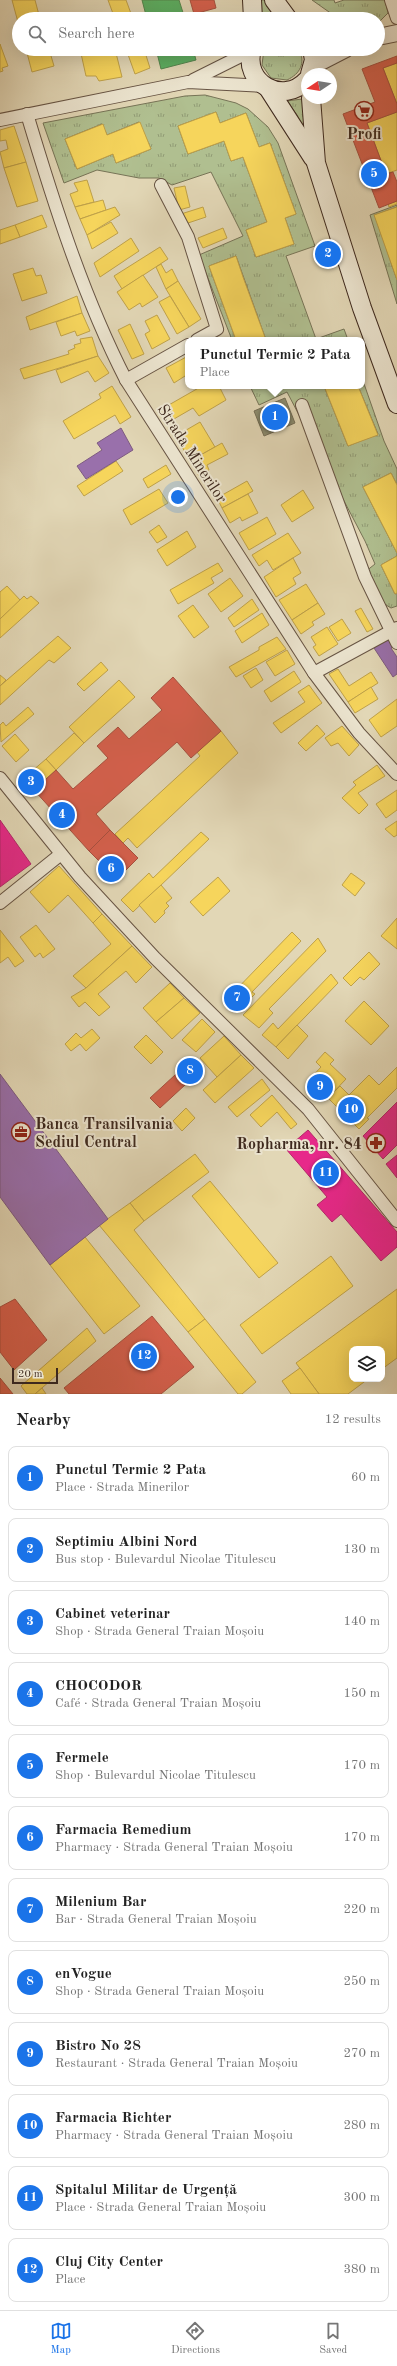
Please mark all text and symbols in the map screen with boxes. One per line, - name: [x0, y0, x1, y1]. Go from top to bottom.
- search box: [12, 12, 385, 56]
- icon: search: [26, 23, 48, 45]
- text: Search here: [58, 27, 135, 42]
- north arrow: [301, 68, 337, 104]
- supermarket icon: Profi: [353, 100, 375, 122]
- place label: Profi: [346, 127, 382, 143]
- pin: 5: [361, 159, 387, 189]
- pin: 2: [315, 239, 341, 269]
- popup: [185, 337, 365, 389]
- text: Punctul Termic 2 Pata: [199, 348, 351, 363]
- text: Place: [199, 366, 230, 379]
- street label: Strada Minerilor: [154, 402, 229, 507]
- pin: 1: [262, 402, 288, 432]
- your location: [168, 487, 188, 507]
- pin: 3: [18, 767, 44, 797]
- pin: 4: [49, 800, 75, 830]
- pin: 6: [98, 854, 124, 884]
- pin: 7: [224, 983, 250, 1013]
- pin: 8: [177, 1056, 203, 1086]
- pin: 9: [307, 1072, 333, 1102]
- pin: 10: [338, 1095, 364, 1125]
- place label: Banca Transilvania Sediul Central: [35, 1117, 173, 1151]
- office icon: Banca Transilvania Sediul Central: [10, 1121, 32, 1143]
- pharmacy icon: Ropharma, nr. 84: [365, 1132, 387, 1154]
- place label: Ropharma, nr. 84: [236, 1137, 362, 1153]
- pin: 11: [313, 1158, 339, 1188]
- pin: 12: [131, 1341, 157, 1371]
- map controls: [349, 1346, 385, 1382]
- button: layers: [349, 1346, 385, 1382]
- scale bar: [12, 1366, 58, 1385]
- text: 20 m: [18, 1369, 43, 1380]
- text: Nearby: [16, 1412, 71, 1429]
- text: 12 results: [325, 1413, 381, 1426]
- text: Punctul Termic 2 Pata: [55, 1463, 206, 1478]
- text: 1: [26, 1471, 34, 1484]
- text: 60 m: [351, 1471, 380, 1484]
- text: Place · Strada Minerilor: [55, 1481, 189, 1494]
- text: Septimiu Albini Nord: [55, 1535, 197, 1550]
- text: 2: [26, 1543, 34, 1556]
- text: 130 m: [343, 1543, 380, 1556]
- text: Bus stop · Bulevardul Nicolae Titulescu: [55, 1553, 276, 1566]
- text: Cabinet veterinar: [55, 1607, 170, 1622]
- text: 3: [26, 1615, 34, 1628]
- text: 140 m: [343, 1615, 380, 1628]
- text: Shop · Strada General Traian Moșoiu: [55, 1625, 264, 1638]
- text: CHOCODOR: [55, 1679, 142, 1694]
- text: 4: [26, 1687, 34, 1700]
- text: 150 m: [343, 1687, 380, 1700]
- text: Café · Strada General Traian Moșoiu: [55, 1697, 261, 1710]
- text: Fermele: [55, 1751, 109, 1766]
- text: 5: [26, 1759, 34, 1772]
- text: 170 m: [343, 1759, 380, 1772]
- text: Shop · Bulevardul Nicolae Titulescu: [55, 1769, 256, 1782]
- text: Farmacia Remedium: [55, 1823, 191, 1838]
- text: 6: [26, 1831, 34, 1844]
- text: 170 m: [343, 1831, 380, 1844]
- text: Pharmacy · Strada General Traian Moșoiu: [55, 1841, 293, 1854]
- text: Milenium Bar: [55, 1895, 147, 1910]
- text: 7: [26, 1903, 34, 1916]
- text: 220 m: [343, 1903, 380, 1916]
- text: Bar · Strada General Traian Moșoiu: [55, 1913, 257, 1926]
- text: enVogue: [55, 1967, 112, 1982]
- text: 8: [26, 1975, 34, 1988]
- text: 250 m: [343, 1975, 380, 1988]
- text: Shop · Strada General Traian Moșoiu: [55, 1985, 264, 1998]
- text: Bistro No 28: [55, 2039, 141, 2054]
- text: 9: [26, 2047, 34, 2060]
- text: 270 m: [343, 2047, 380, 2060]
- text: Restaurant · Strada General Traian Moșoiu: [55, 2057, 298, 2070]
- text: Farmacia Richter: [55, 2111, 171, 2126]
- text: 10: [22, 2119, 38, 2132]
- text: 280 m: [343, 2119, 380, 2132]
- text: Pharmacy · Strada General Traian Moșoiu: [55, 2129, 293, 2142]
- text: Spitalul Militar de Urgență: [55, 2183, 237, 2198]
- text: 11: [22, 2191, 38, 2204]
- text: 300 m: [343, 2191, 380, 2204]
- text: Place · Strada General Traian Moșoiu: [55, 2201, 266, 2214]
- text: Cluj City Center: [55, 2255, 163, 2270]
- text: 12: [22, 2263, 38, 2276]
- text: 380 m: [343, 2263, 380, 2276]
- text: Place: [55, 2273, 85, 2286]
- tab: Map: [50, 2320, 72, 2358]
- tab: Directions: [171, 2320, 220, 2358]
- tab: Saved: [319, 2320, 347, 2358]

